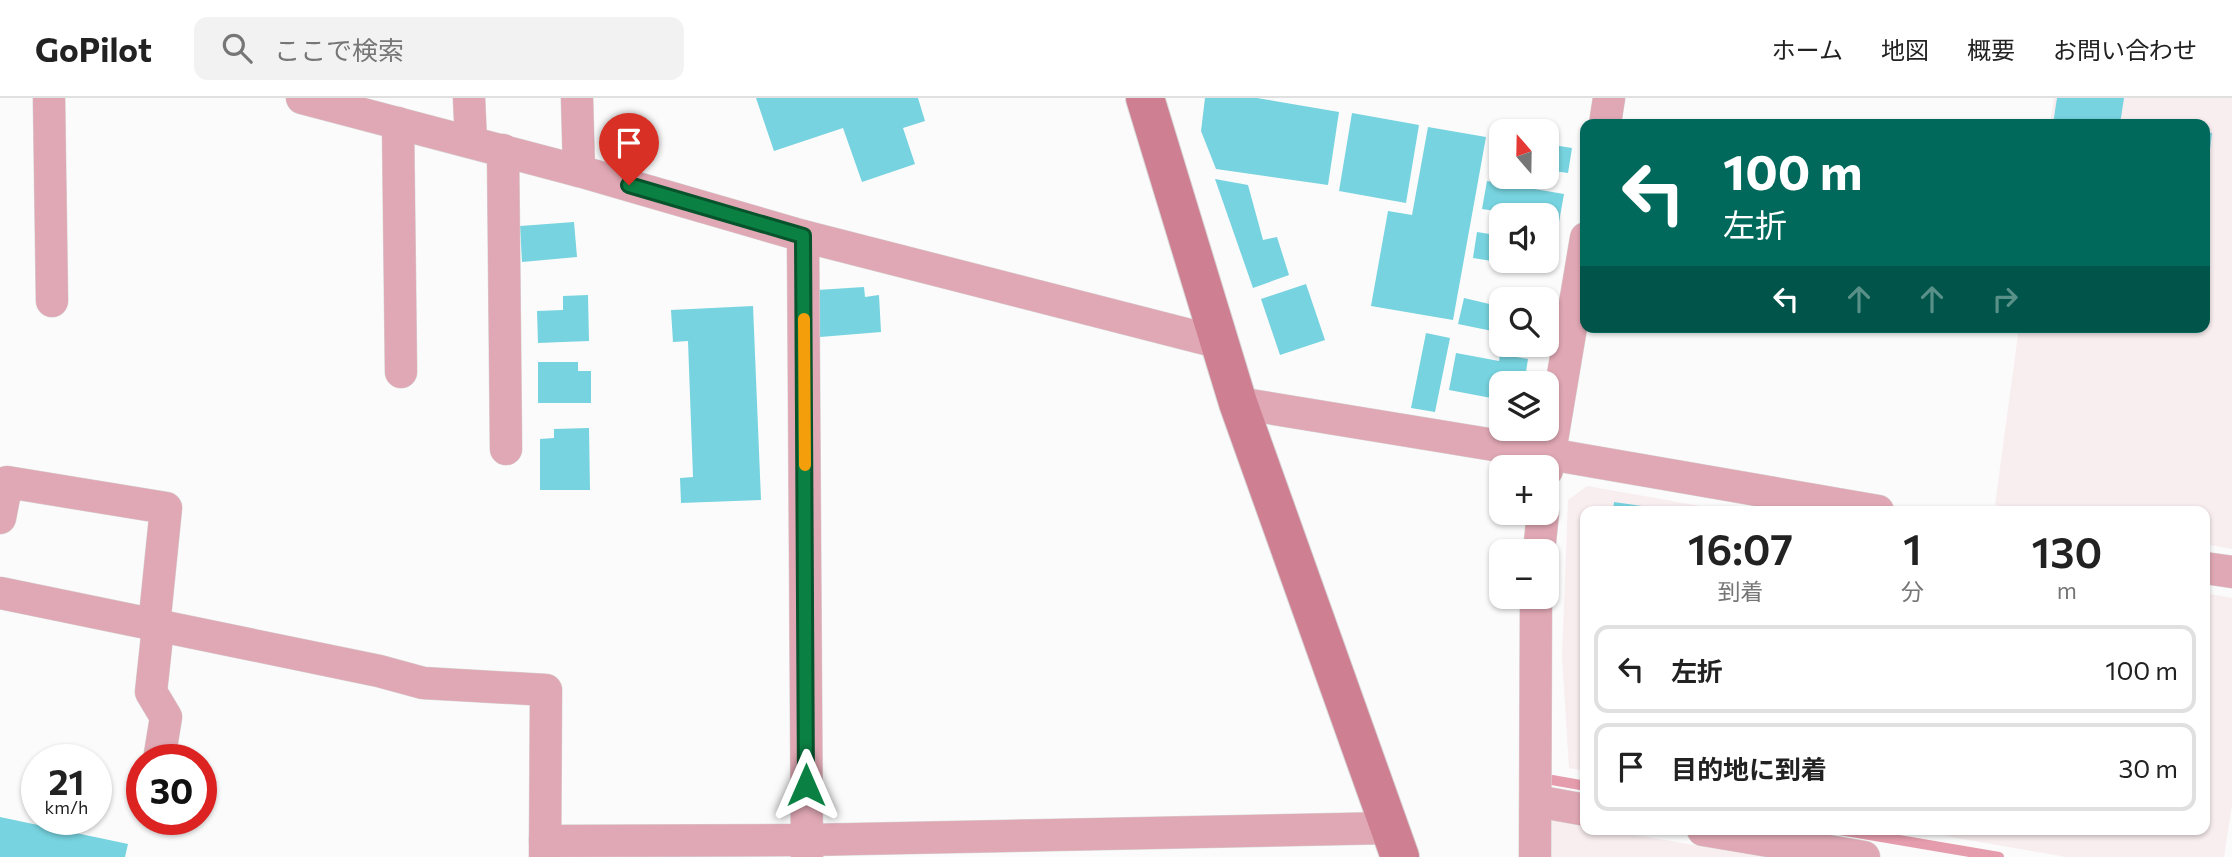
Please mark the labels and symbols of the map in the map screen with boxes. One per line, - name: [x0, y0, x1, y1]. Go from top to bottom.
- pin: [599, 113, 659, 185]
- north arrow: [1489, 119, 1559, 189]
- speed limit sign: 30: [126, 744, 217, 835]
- position arrow: [769, 748, 843, 822]

